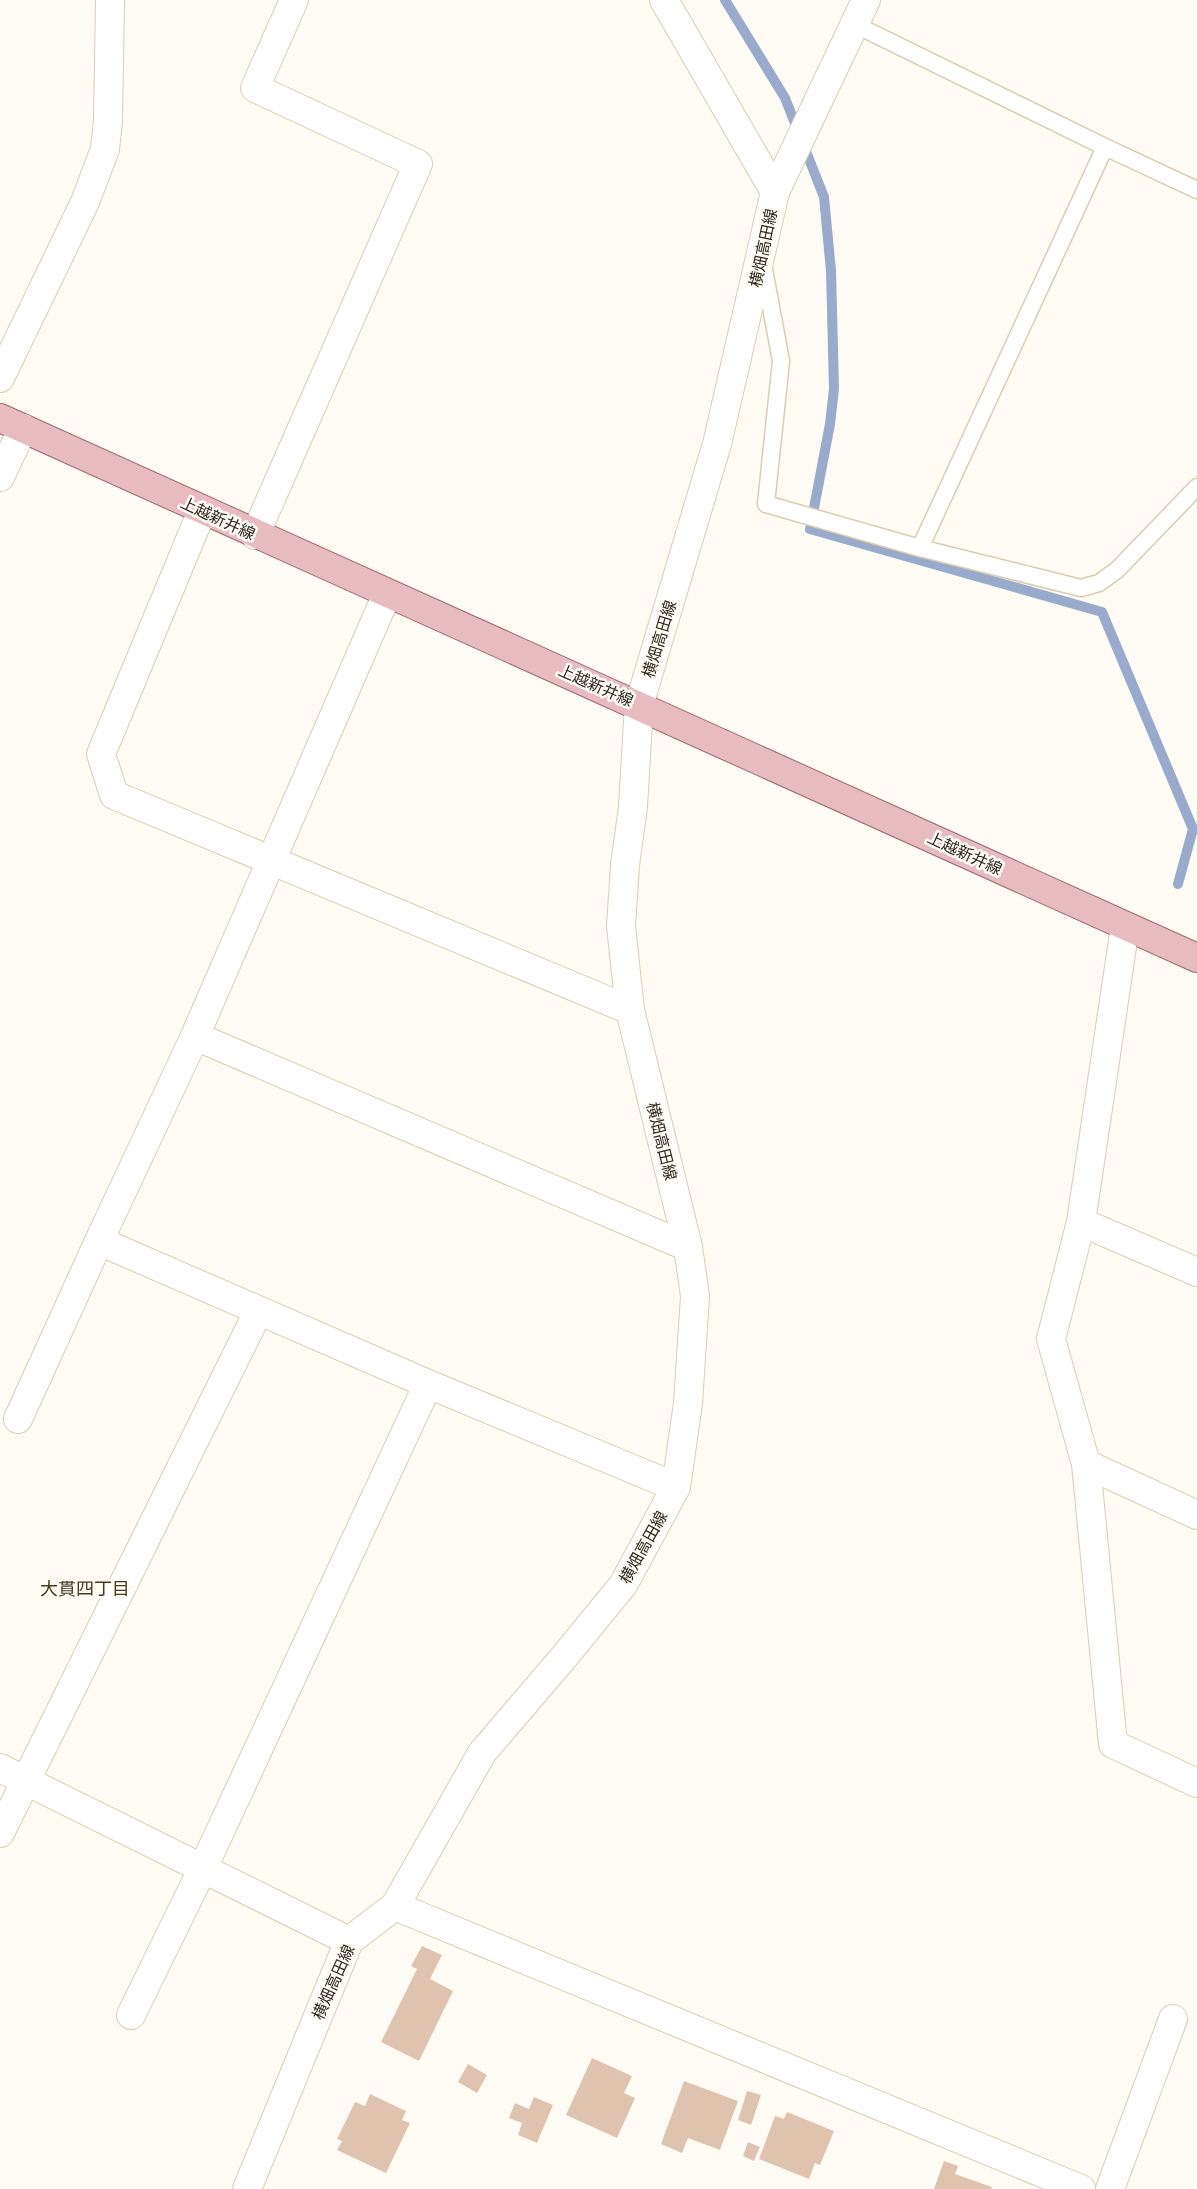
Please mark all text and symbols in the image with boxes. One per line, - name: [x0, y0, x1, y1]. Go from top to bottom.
- street label: 横畑高田線: [746, 207, 781, 289]
- street label: 上越新井線: [178, 493, 258, 544]
- street label: 横畑高田線: [639, 598, 680, 680]
- street label: 上越新井線: [555, 661, 636, 710]
- street label: 上越新井線: [925, 828, 1005, 879]
- street label: 横畑高田線: [643, 1100, 680, 1182]
- street label: 横畑高田線: [616, 1508, 671, 1587]
- district label: 大貫四丁目: [40, 1578, 130, 1599]
- street label: 横畑高田線: [309, 1942, 358, 2023]

